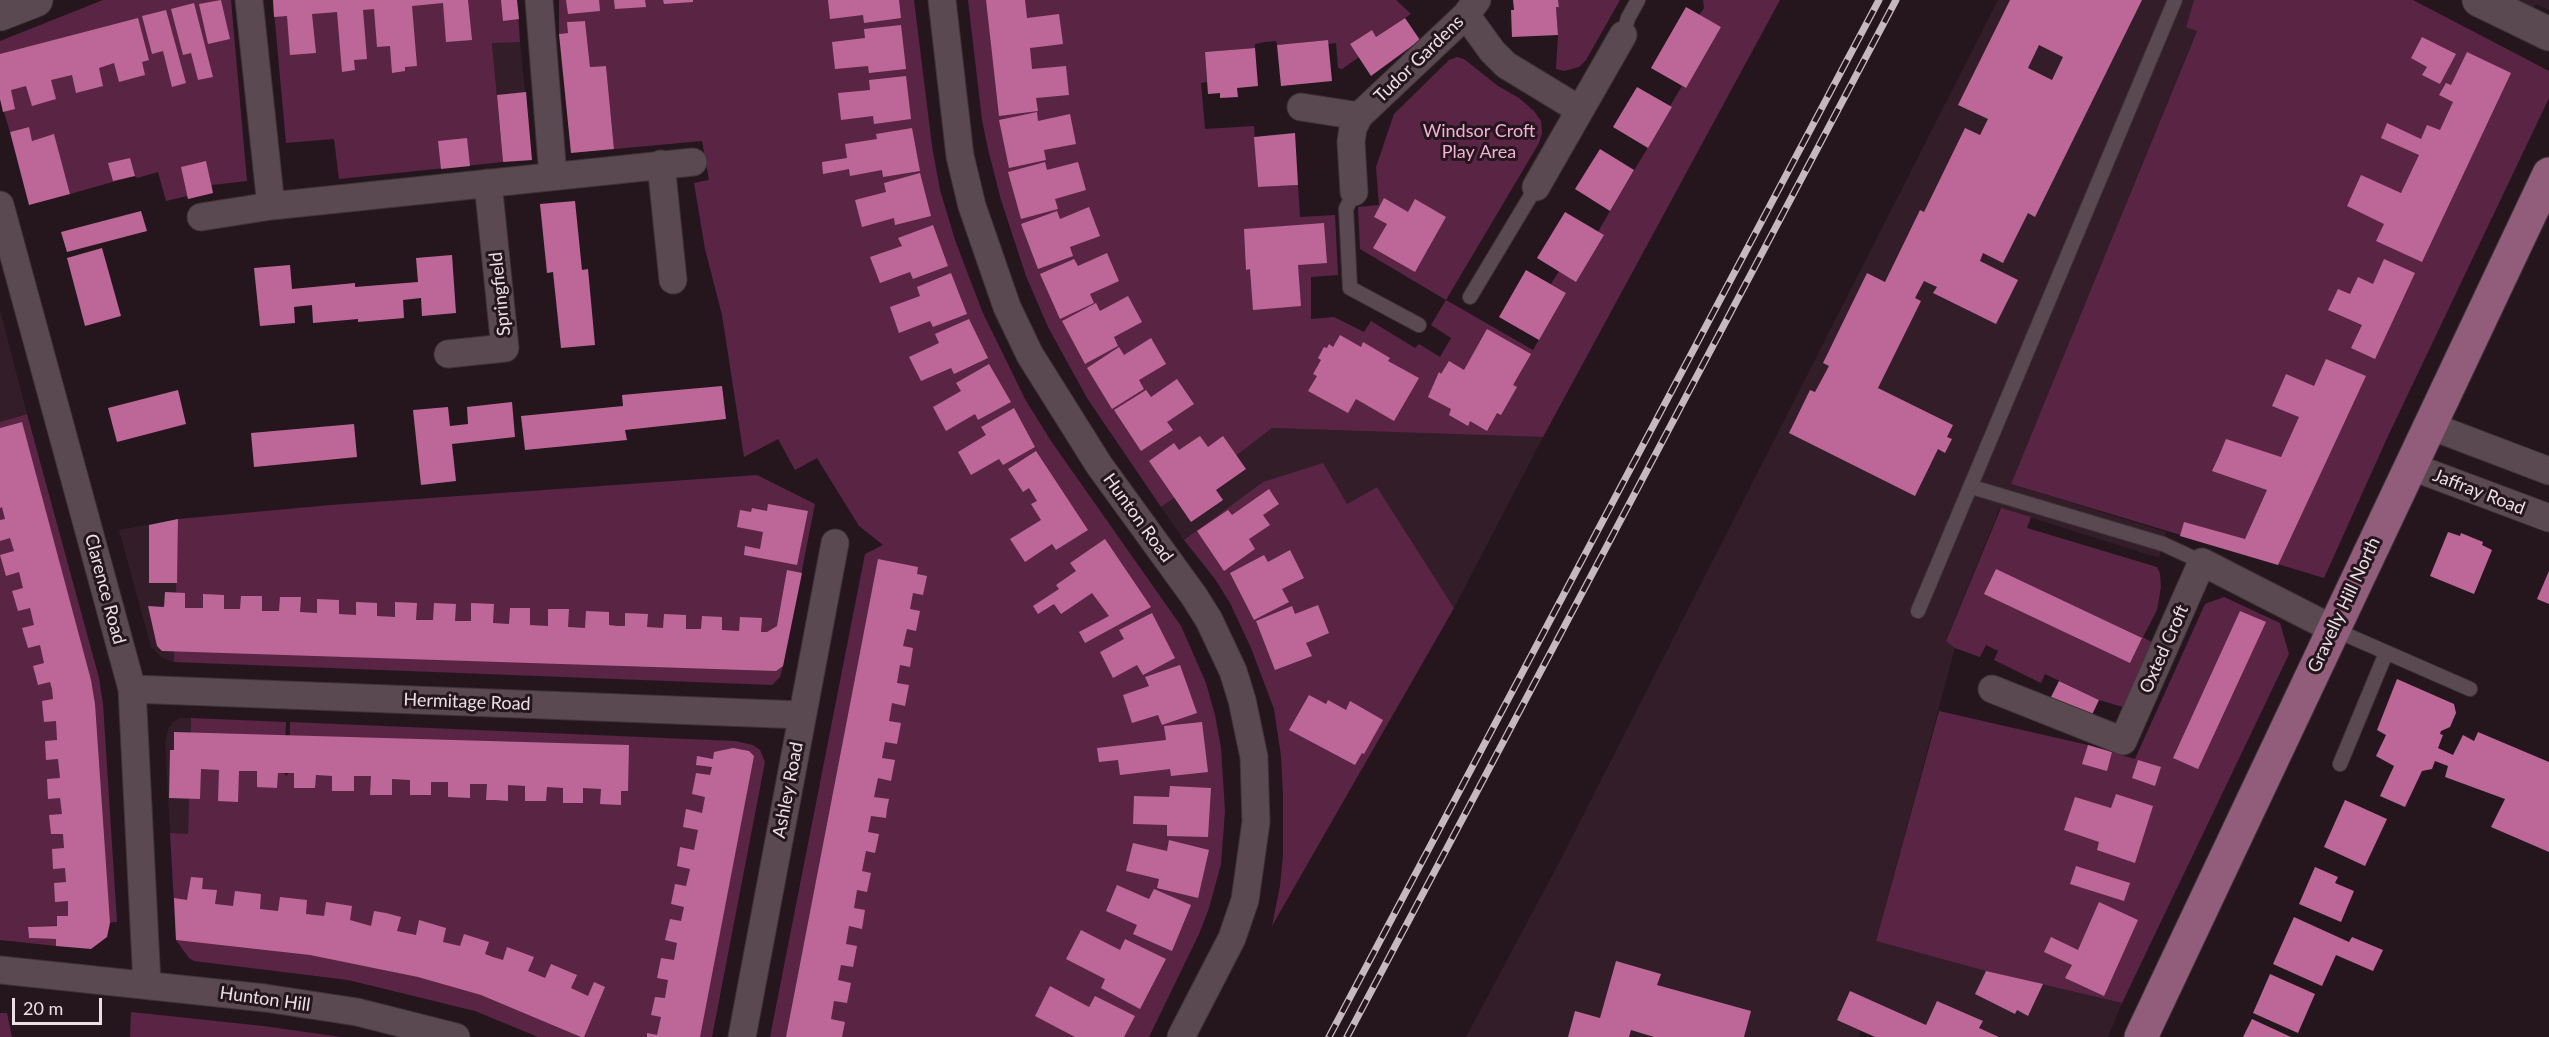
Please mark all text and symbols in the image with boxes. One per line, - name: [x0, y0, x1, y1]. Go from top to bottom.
- street label: Tudor Gardens: [1370, 11, 1468, 107]
- park label: Windsor Croft Play Area: [1423, 120, 1535, 162]
- street label: Springfield: [485, 251, 515, 337]
- street label: Jaffray Road: [2430, 465, 2528, 519]
- street label: Hunton Road: [1098, 469, 1178, 567]
- street label: Clarence Road: [80, 531, 130, 647]
- street label: Gravelly Hill North: [2303, 534, 2385, 676]
- street label: Oxted Croft: [2135, 602, 2193, 696]
- street label: Hermitage Road: [403, 689, 531, 715]
- street label: Ashley Road: [768, 740, 808, 840]
- street label: Hunton Hill: [218, 982, 312, 1016]
- scale bar: [15, 986, 105, 1024]
- text: 20 m: [23, 997, 63, 1019]

